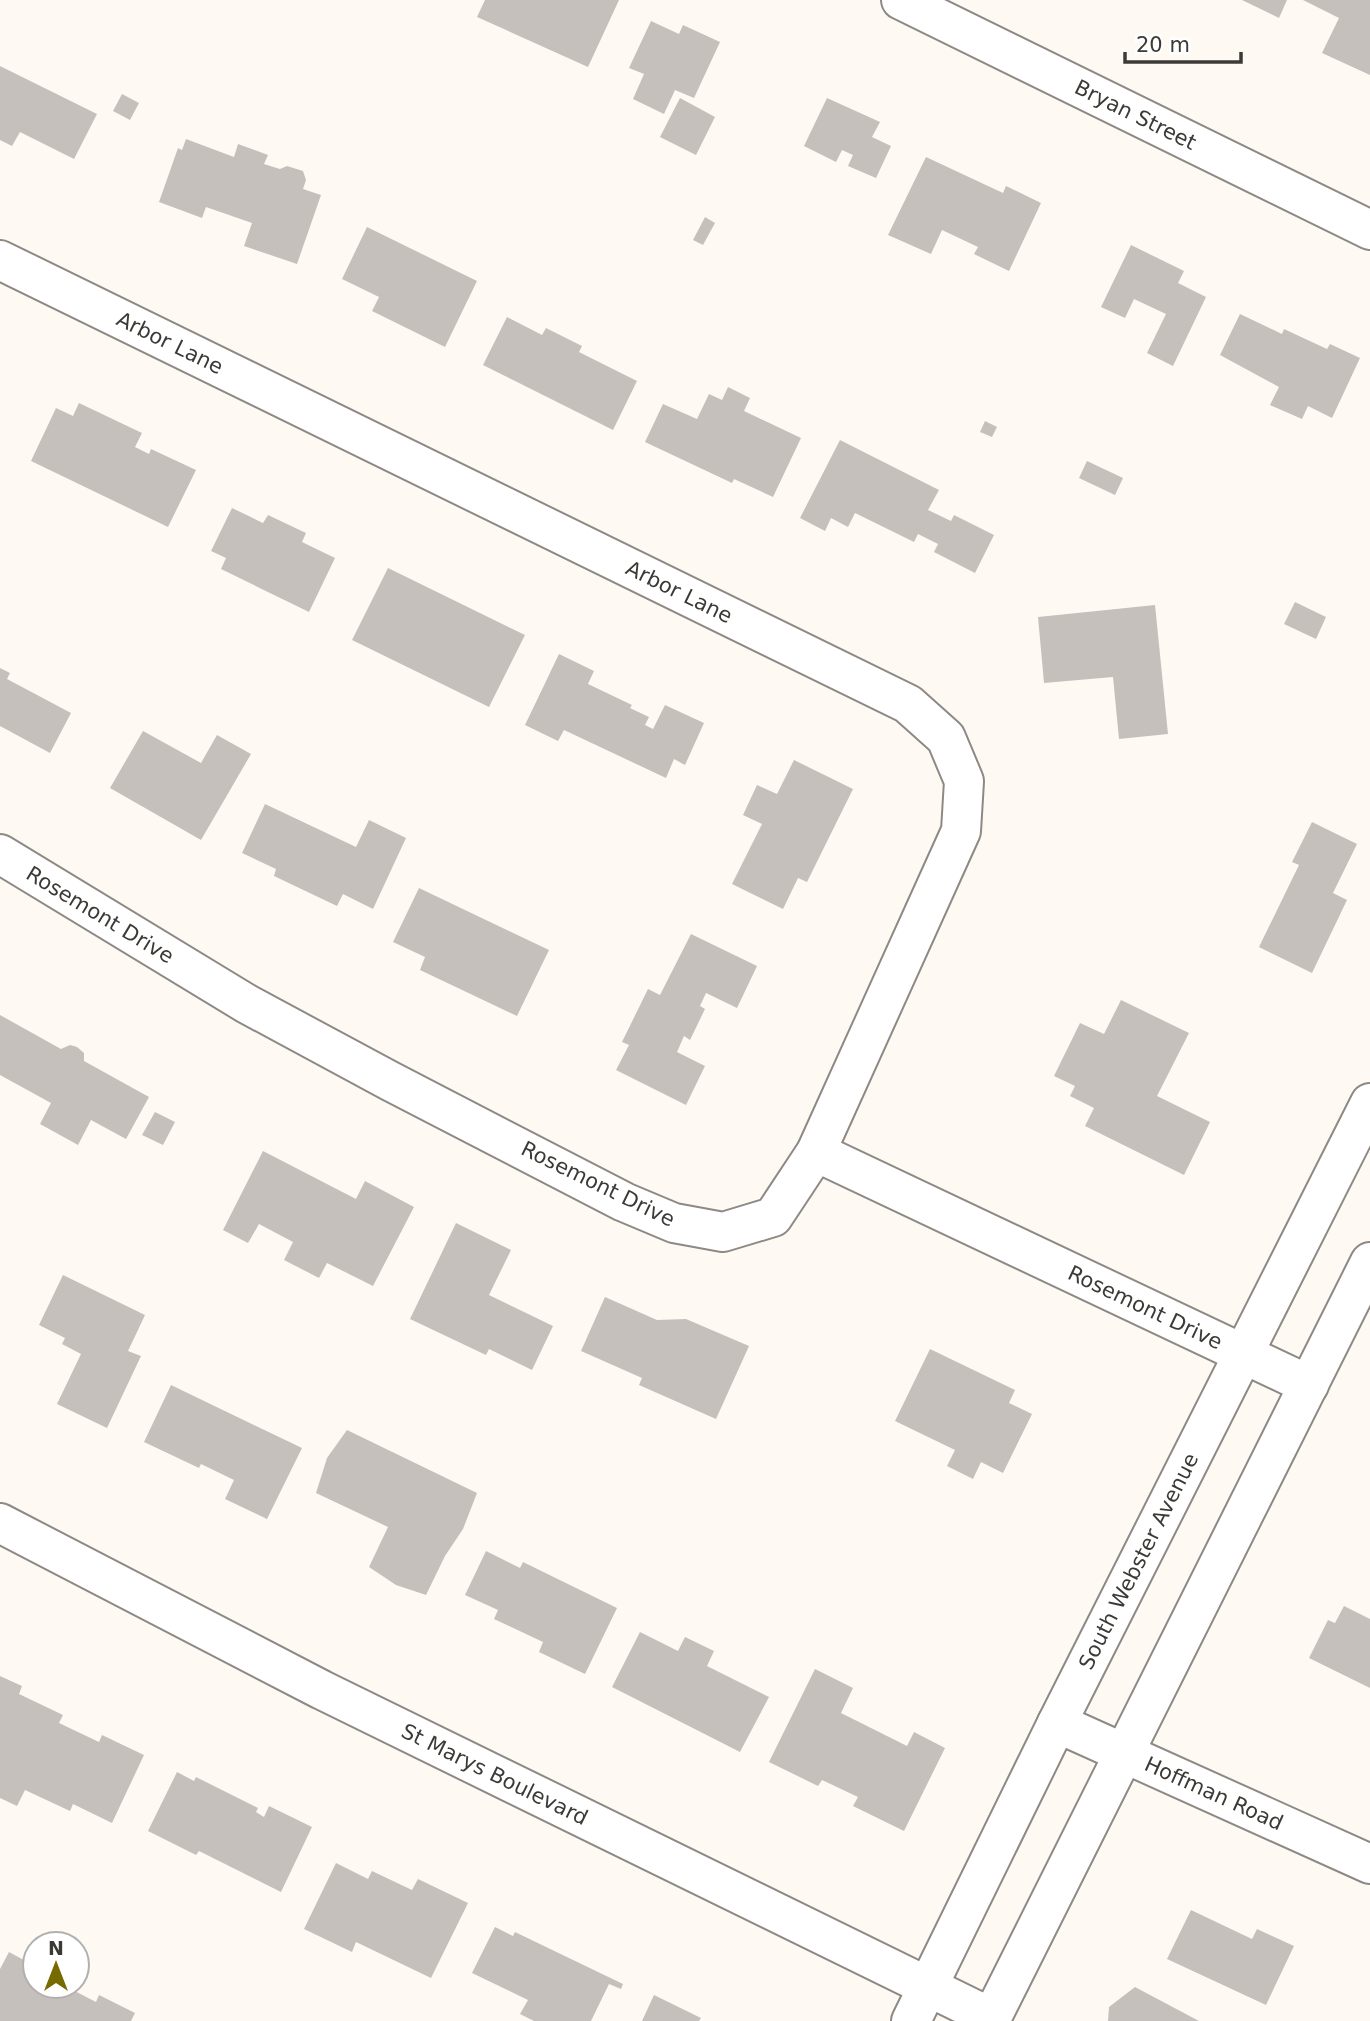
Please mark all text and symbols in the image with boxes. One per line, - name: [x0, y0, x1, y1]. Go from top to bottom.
- scale bar: [1125, 21, 1240, 65]
- text: 20 m: [1136, 33, 1190, 57]
- street label: Bryan Street: [1071, 75, 1200, 155]
- street label: Arbor Lane: [113, 307, 227, 379]
- street label: Arbor Lane: [622, 556, 736, 628]
- street label: Rosemont Drive: [22, 861, 178, 969]
- street label: Rosemont Drive: [517, 1136, 679, 1232]
- street label: Rosemont Drive: [1064, 1261, 1226, 1354]
- street label: South Webster Avenue: [1074, 1449, 1203, 1673]
- street label: St Marys Boulevard: [398, 1719, 592, 1830]
- street label: Hoffman Road: [1141, 1752, 1287, 1835]
- north arrow: [21, 1930, 91, 2000]
- text: N: [48, 1937, 64, 1959]

